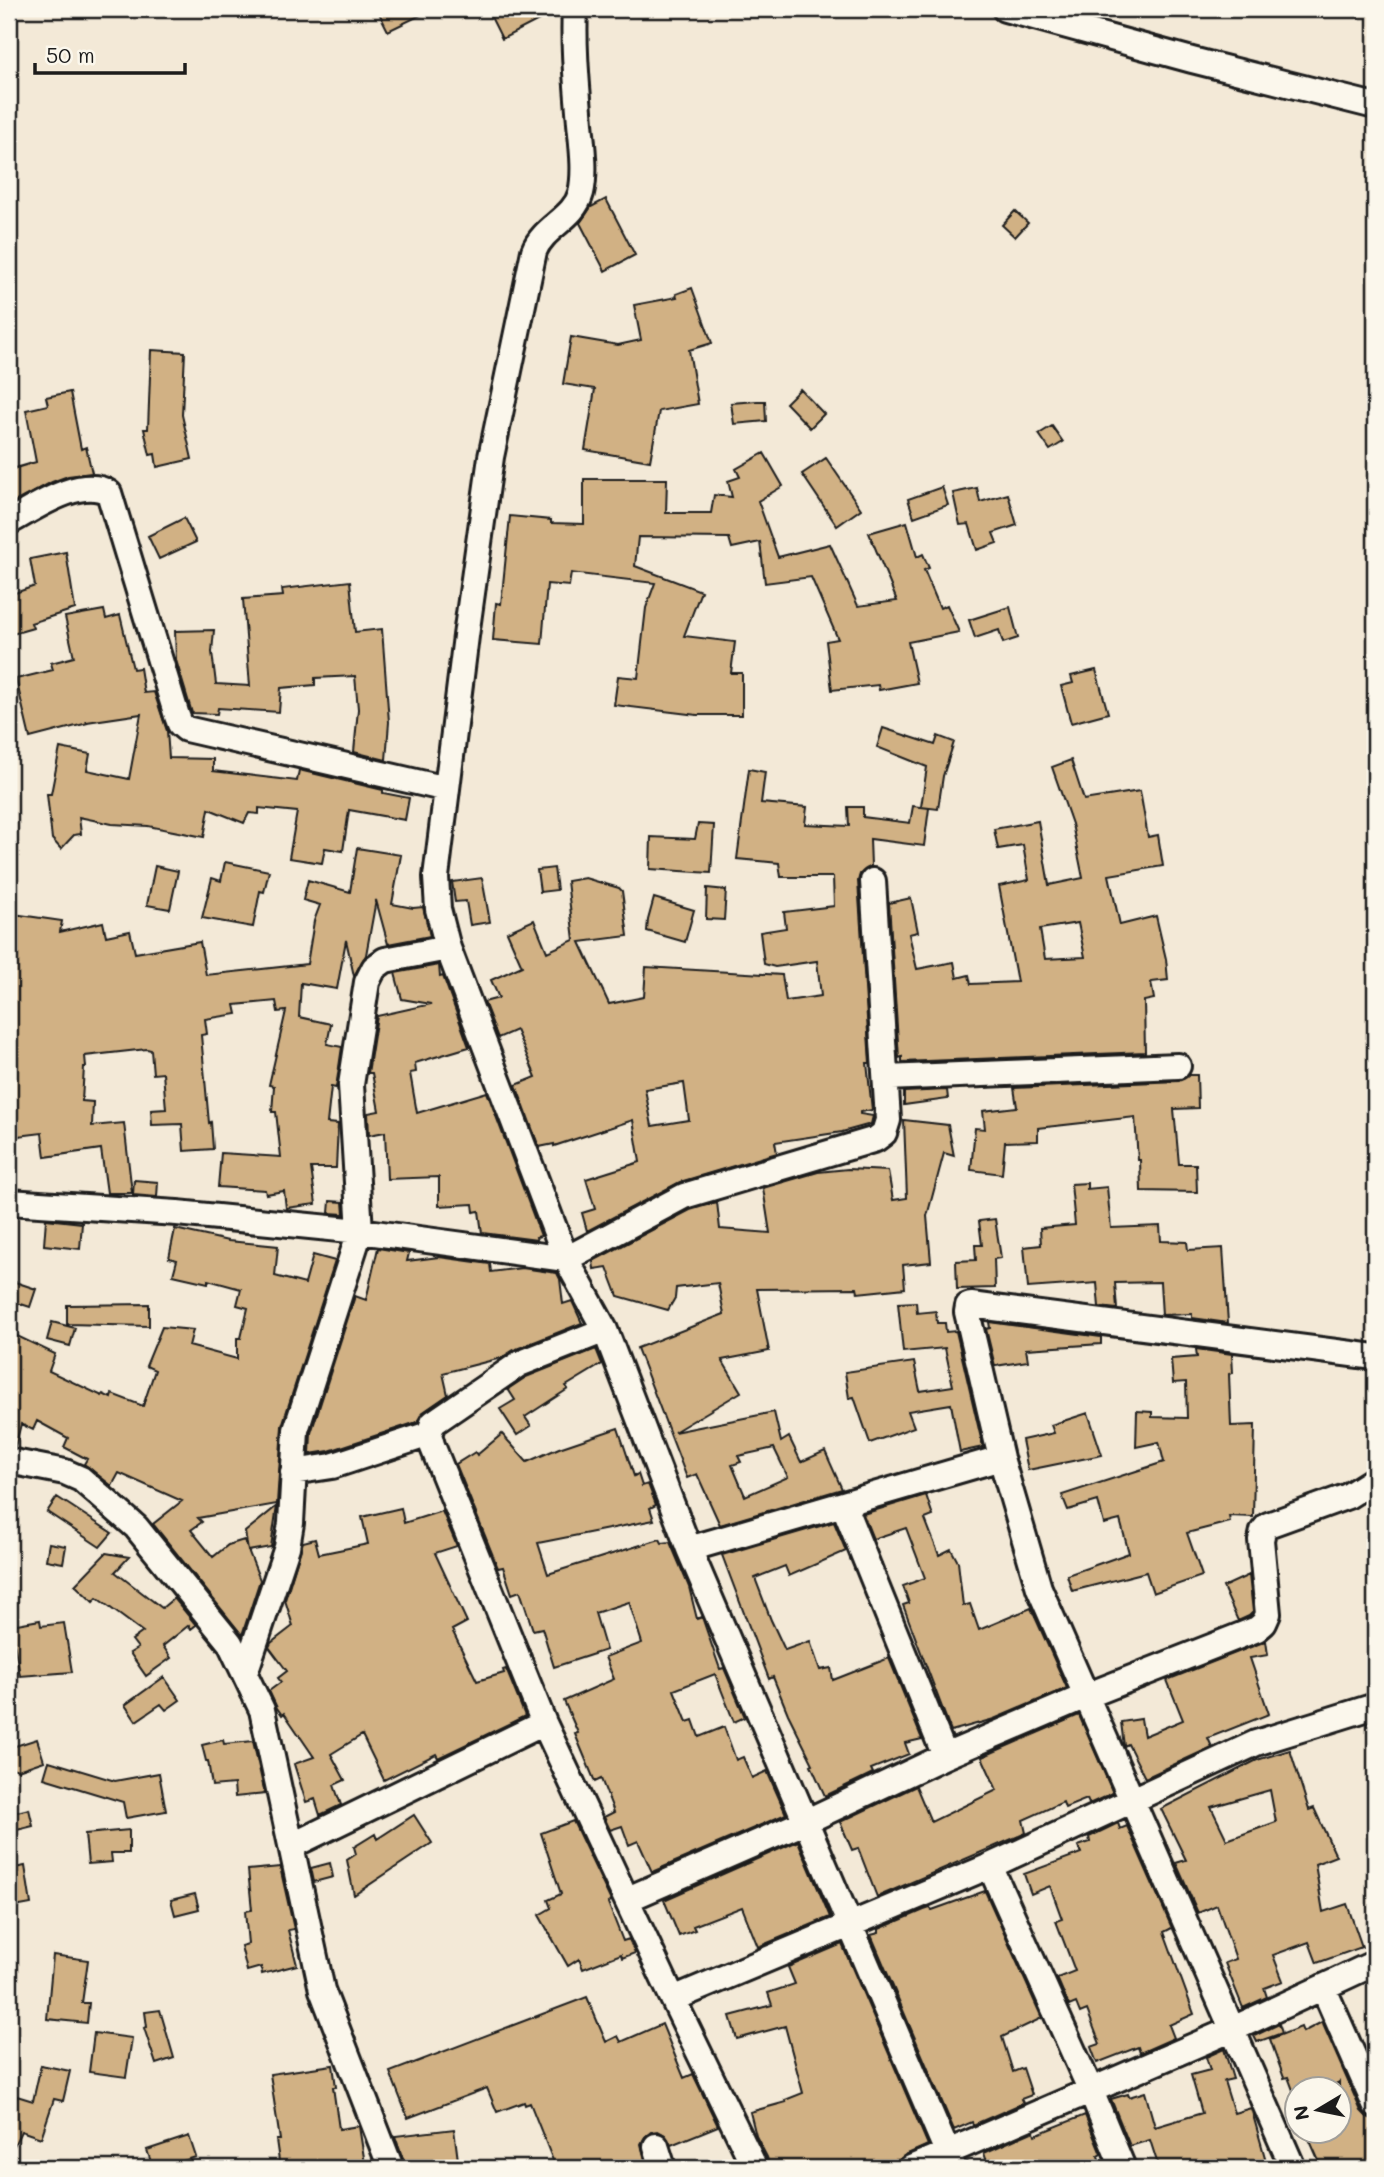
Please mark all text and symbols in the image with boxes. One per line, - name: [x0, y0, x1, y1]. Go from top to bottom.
- scale bar: [35, 32, 186, 76]
- text: 50 m: [46, 41, 95, 68]
- north arrow: [1282, 2076, 1352, 2146]
- text: N: [1287, 2104, 1314, 2122]

